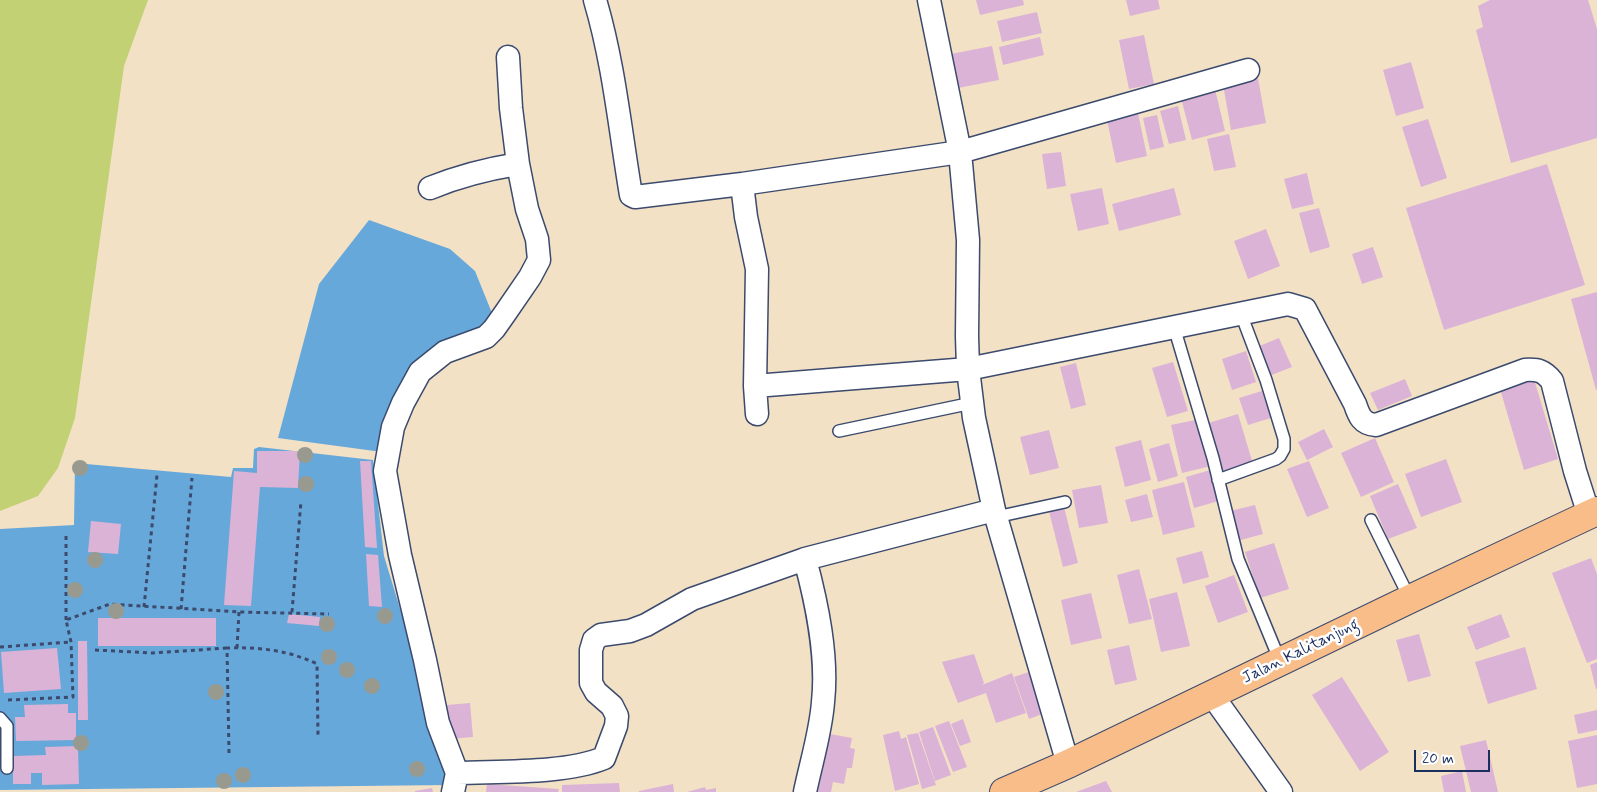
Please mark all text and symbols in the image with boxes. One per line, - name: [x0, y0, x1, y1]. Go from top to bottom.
- street label: Jalan Kalitanjung: [1240, 616, 1362, 688]
- scale bar: [1417, 740, 1493, 772]
- text: 20 m: [1422, 749, 1454, 769]

